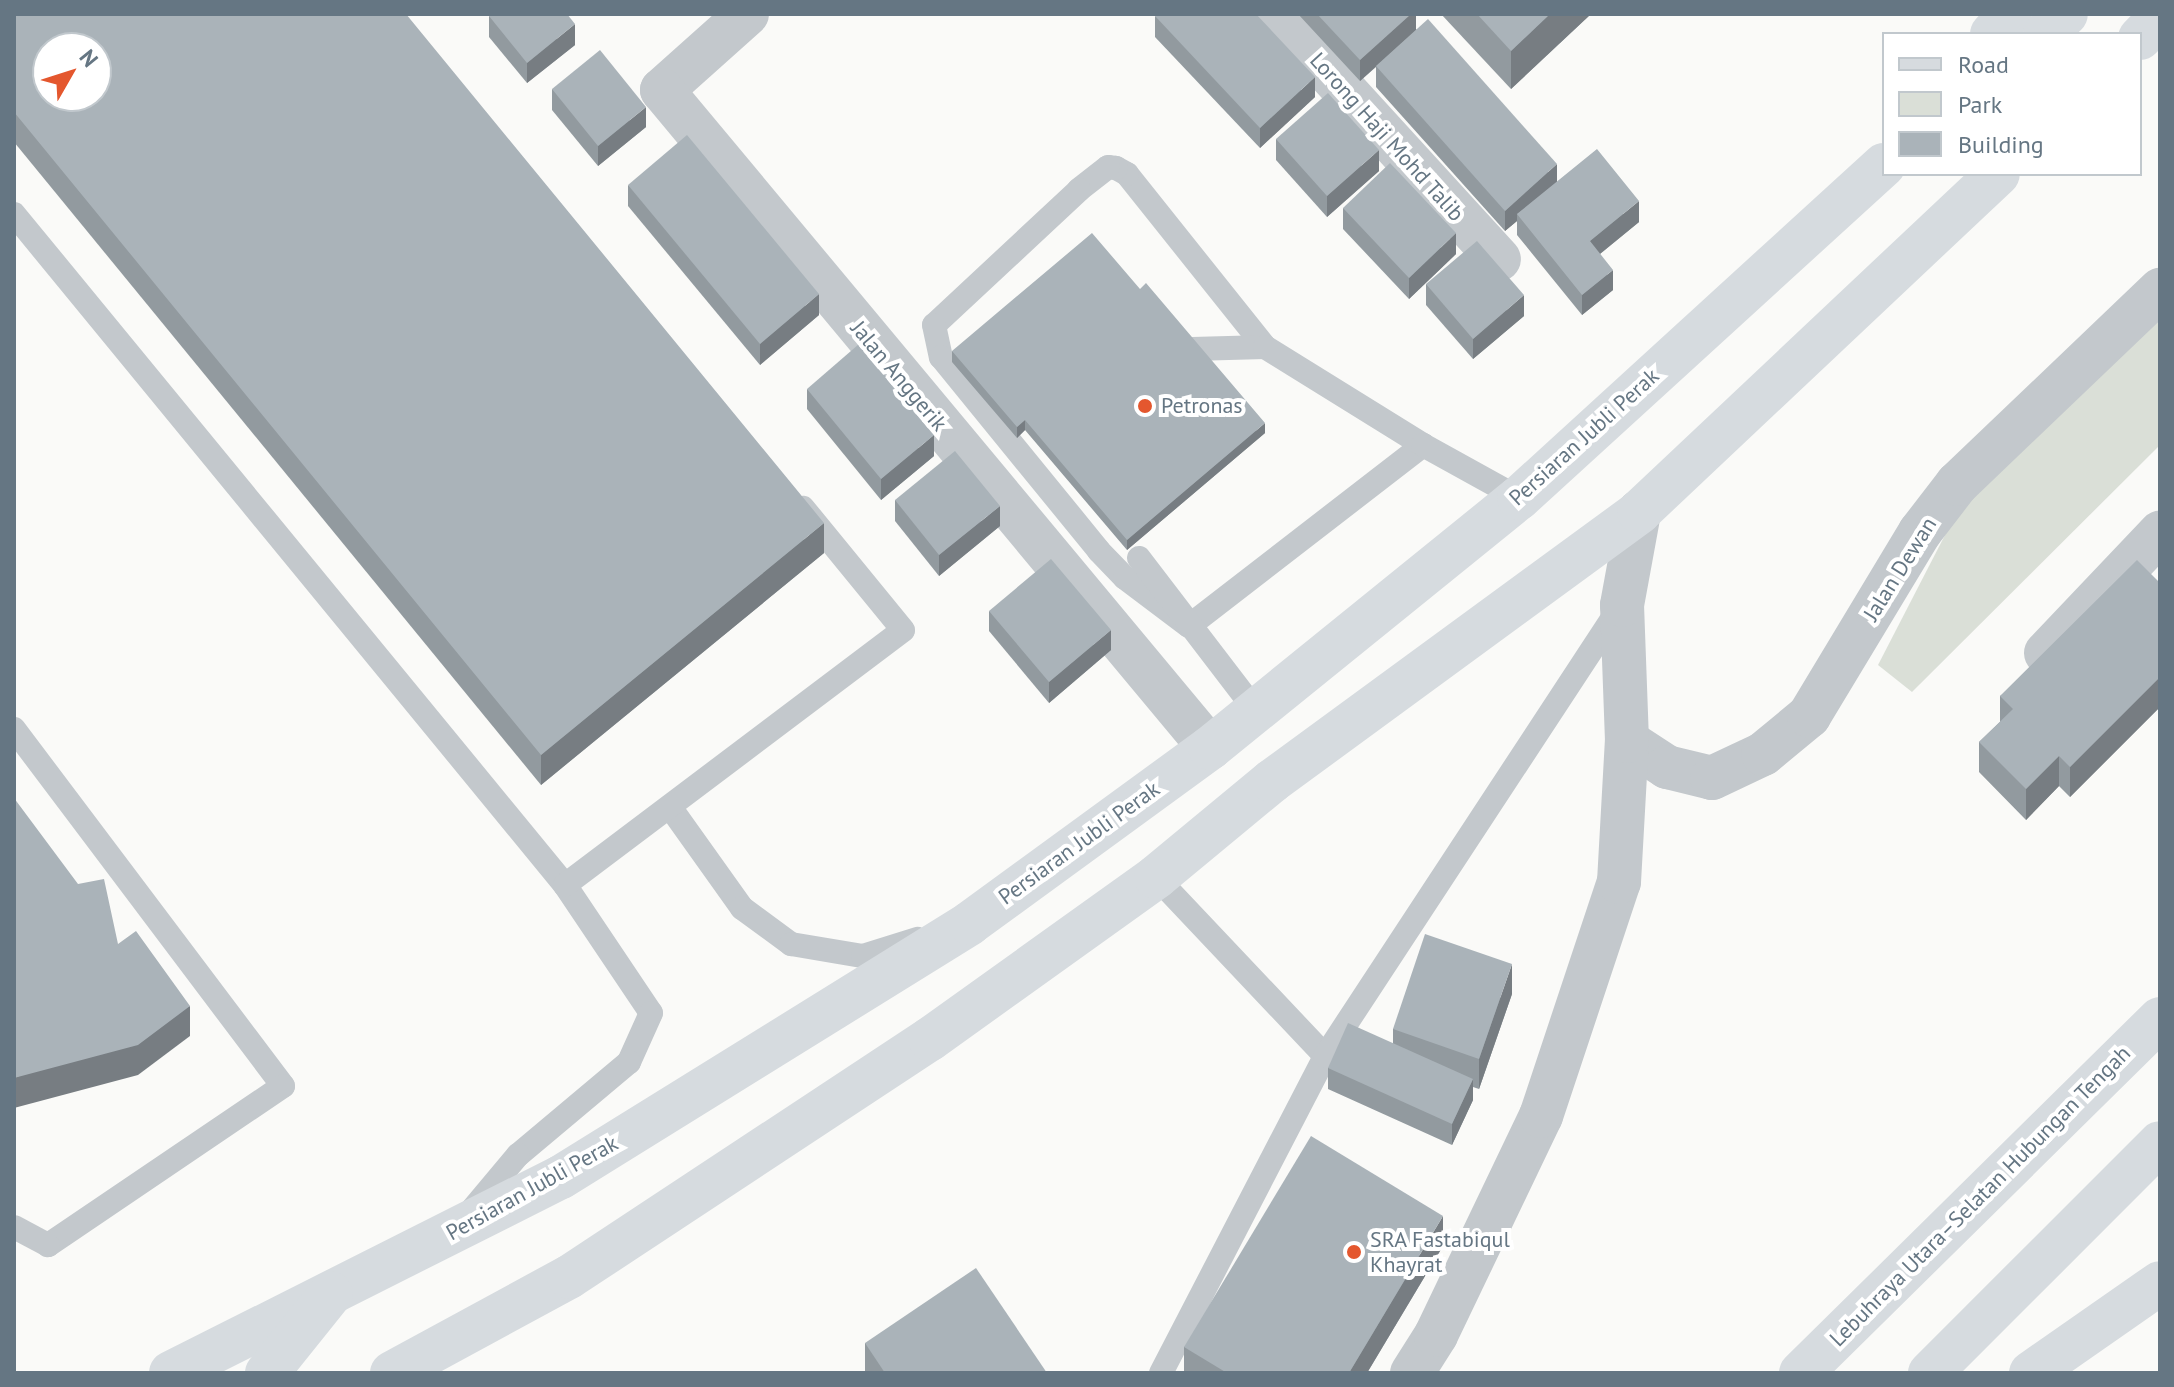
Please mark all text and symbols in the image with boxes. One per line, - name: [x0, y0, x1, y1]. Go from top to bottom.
- north arrow: [32, 32, 112, 112]
- legend: [1882, 32, 2142, 176]
- text: N: [74, 44, 105, 73]
- street label: Lorong Haji Mohd Talib: [1304, 47, 1470, 227]
- text: Road: [1958, 49, 2009, 80]
- text: Park: [1958, 89, 2002, 120]
- text: Building: [1958, 129, 2044, 160]
- street label: Jalan Anggerik: [845, 315, 953, 437]
- street label: Persiaran Jubli Perak: [1504, 363, 1664, 511]
- place label: Petronas: [1161, 393, 1243, 419]
- marker: Petronas: [1136, 397, 1154, 415]
- street label: Jalan Dewan: [1858, 512, 1942, 626]
- street label: Persiaran Jubli Perak: [993, 776, 1165, 910]
- street label: Lebuhraya Utara–Selatan Hubungan Tengah: [1824, 1040, 2136, 1352]
- street label: Persiaran Jubli Perak: [441, 1130, 623, 1246]
- place label: SRA Fastabiqul Khayrat: [1370, 1226, 1511, 1278]
- marker: SRA Fastabiqul Khayrat: [1345, 1243, 1363, 1261]

